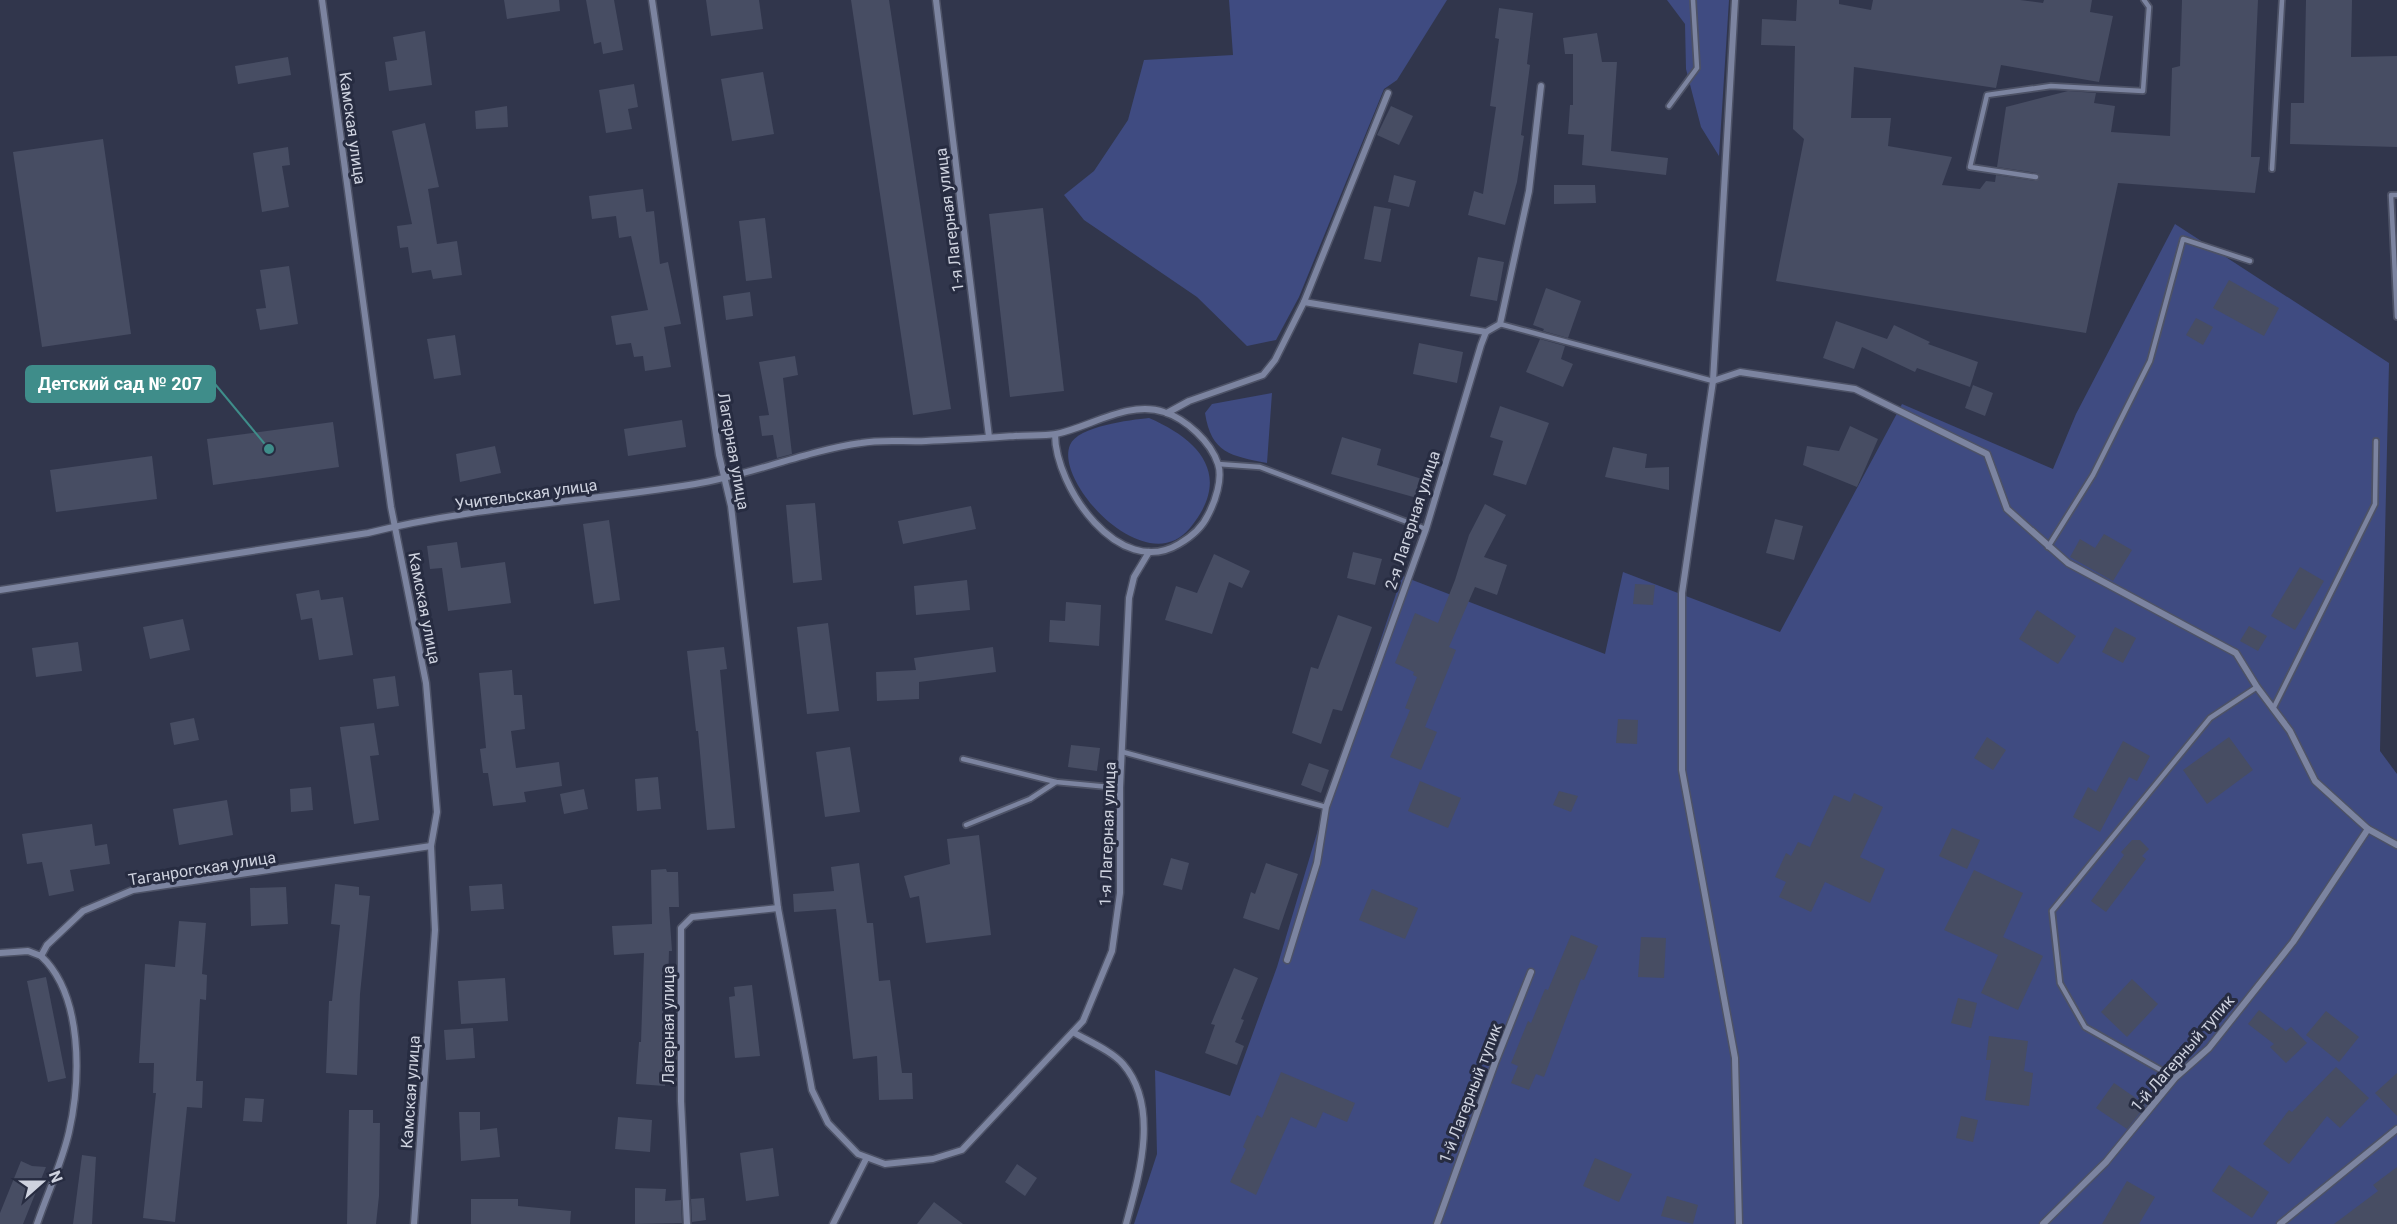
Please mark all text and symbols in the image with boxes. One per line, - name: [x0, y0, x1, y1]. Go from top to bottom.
- street label: Камская улица: [335, 71, 370, 185]
- street label: 1-я Лагерная улица: [931, 147, 968, 293]
- callout: Детский сад № 207: [26, 366, 215, 402]
- text: Детский сад № 207: [38, 373, 202, 394]
- street label: Лагерная улица: [714, 391, 753, 511]
- street label: 2-я Лагерная улица: [1381, 448, 1444, 592]
- street label: Учительская улица: [454, 475, 599, 514]
- street label: Камская улица: [404, 551, 445, 665]
- street label: 1-я Лагерная улица: [1095, 761, 1120, 907]
- street label: Таганрогская улица: [127, 847, 277, 890]
- street label: Лагерная улица: [659, 966, 678, 1084]
- street label: 1-й Лагерный тупик: [2127, 991, 2238, 1115]
- street label: 1-й Лагерный тупик: [1435, 1020, 1506, 1166]
- street label: Камская улица: [397, 1035, 424, 1149]
- north arrow: [12, 1152, 72, 1212]
- text: N: [45, 1168, 66, 1185]

